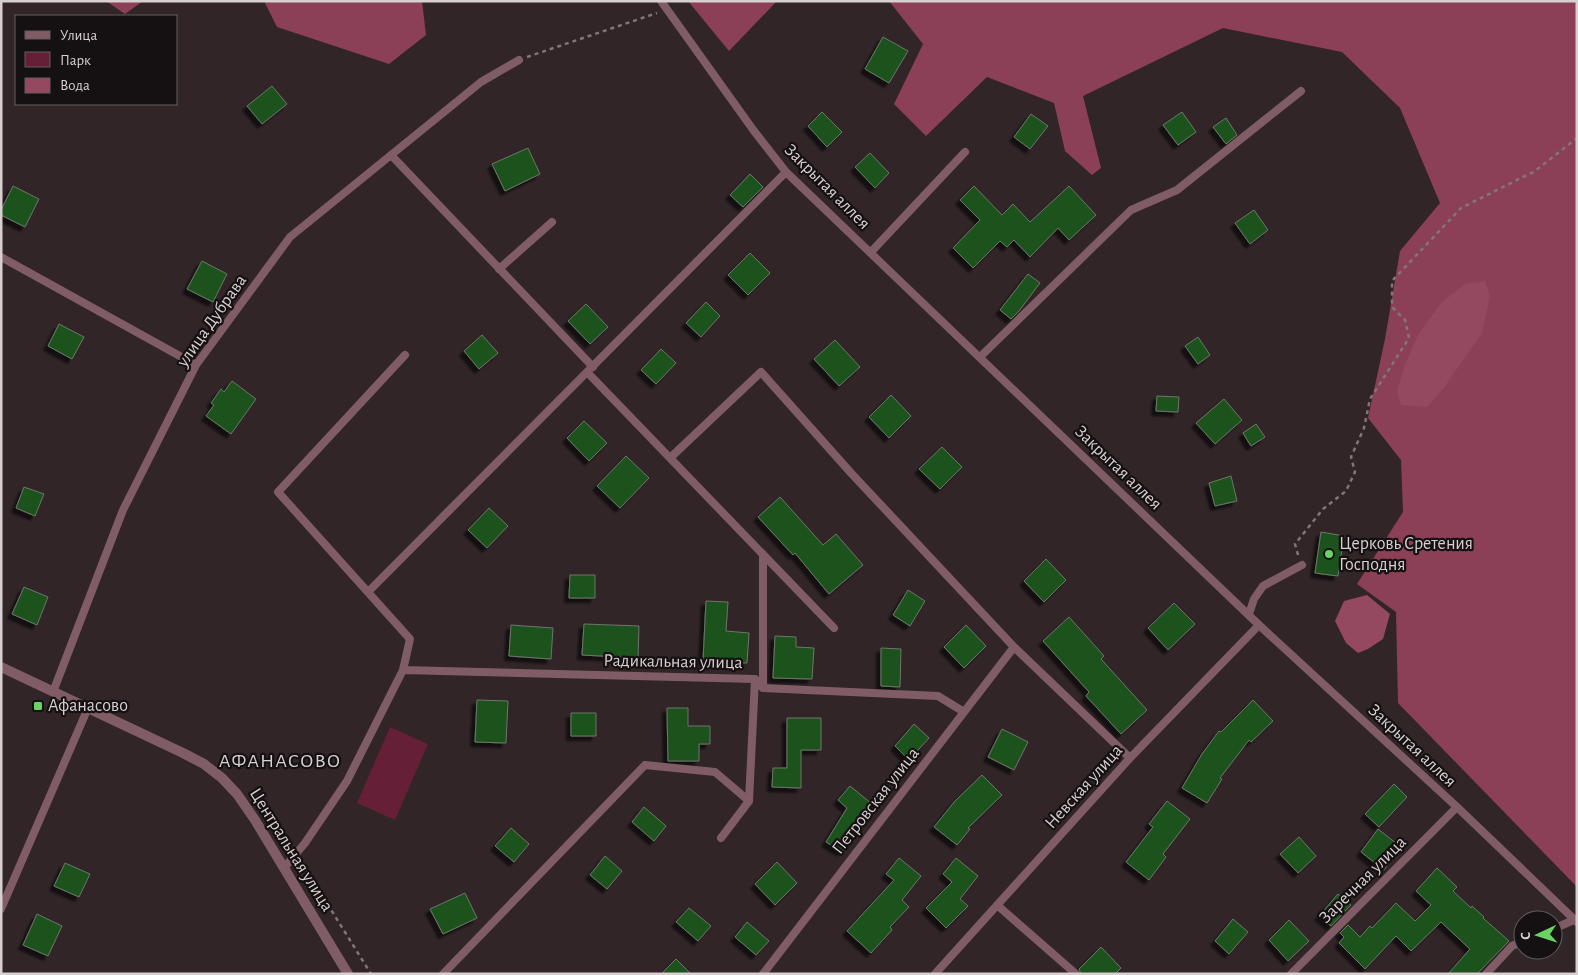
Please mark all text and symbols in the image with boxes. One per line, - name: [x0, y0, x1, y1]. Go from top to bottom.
- legend: [15, 15, 178, 105]
- text: Улица: [60, 28, 97, 43]
- text: Парк: [60, 53, 91, 68]
- text: Вода: [60, 78, 90, 93]
- street label: Закрытая аллея: [781, 141, 873, 233]
- street label: улица Дубрава: [172, 271, 250, 371]
- street label: Закрытая аллея: [1071, 422, 1165, 514]
- place label: Церковь Сретения Господня: [1339, 535, 1473, 574]
- marker: Церковь Сретения Господня: [1323, 548, 1335, 560]
- street label: Радикальная улица: [603, 652, 743, 672]
- place label: Афанасово: [48, 697, 128, 715]
- marker: Афанасово: [32, 700, 44, 712]
- street label: Закрытая аллея: [1365, 701, 1459, 791]
- street label: Невская улица: [1042, 741, 1126, 833]
- street label: Петровская улица: [829, 744, 923, 858]
- district label: АФАНАСОВО: [219, 751, 341, 771]
- street label: Центральная улица: [246, 785, 336, 915]
- street label: Заречная улица: [1316, 833, 1410, 927]
- north arrow: [1513, 910, 1563, 960]
- text: С: [1519, 931, 1533, 940]

